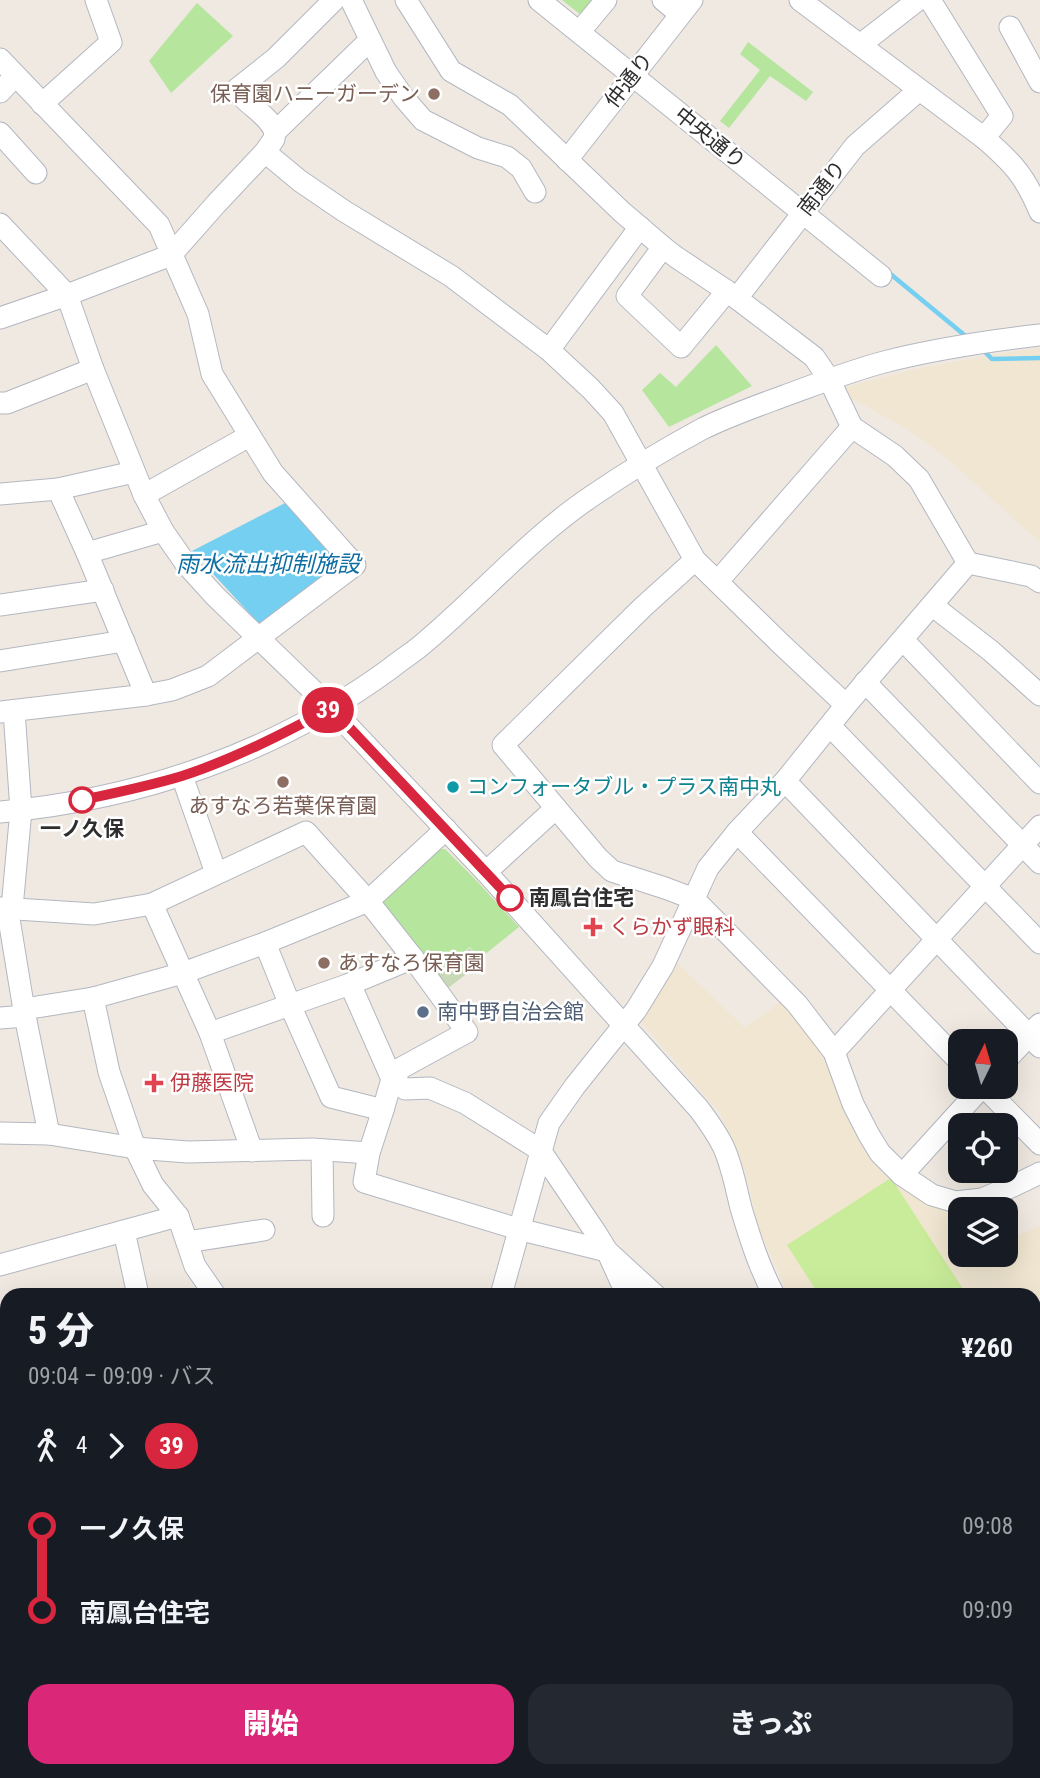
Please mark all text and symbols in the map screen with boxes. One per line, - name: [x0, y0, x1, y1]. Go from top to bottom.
- street label: 仲通り: [600, 48, 658, 112]
- place label: 保育園ハニーガーデン: [210, 82, 420, 106]
- marker: 保育園ハニーガーデン: [426, 86, 442, 102]
- street label: 中央通り: [670, 102, 750, 174]
- street label: 南通り: [793, 156, 851, 220]
- water label: 雨水流出抑制施設: [176, 551, 363, 578]
- line badge: 39: [296, 687, 360, 733]
- text: 39: [316, 696, 340, 724]
- marker: あすなろ若葉保育園: [275, 774, 291, 790]
- place label: コンフォータブル・プラス南中丸: [467, 775, 781, 799]
- marker: コンフォータブル・プラス南中丸: [445, 779, 461, 795]
- marker: 一ノ久保: [69, 787, 95, 813]
- place label: あすなろ若葉保育園: [189, 794, 378, 818]
- place label: 一ノ久保: [40, 817, 125, 841]
- marker: 南鳳台住宅: [497, 885, 523, 911]
- place label: 南鳳台住宅: [529, 886, 634, 910]
- place label: くらかず眼科: [609, 915, 735, 939]
- marker: くらかず眼科: [583, 917, 603, 937]
- place label: あすなろ保育園: [338, 951, 485, 975]
- marker: あすなろ保育園: [316, 955, 332, 971]
- place label: 南中野自治会館: [437, 1000, 584, 1024]
- marker: 南中野自治会館: [415, 1004, 431, 1020]
- north arrow: [948, 1029, 1018, 1099]
- map controls: [948, 1029, 1018, 1267]
- place label: 伊藤医院: [170, 1071, 254, 1095]
- marker: 伊藤医院: [144, 1073, 164, 1093]
- button: locate: [948, 1113, 1018, 1183]
- button: layers: [948, 1197, 1018, 1267]
- text: 5 分: [28, 1309, 94, 1353]
- text: ¥260: [961, 1333, 1013, 1363]
- text: 09:04 – 09:09 · バス: [28, 1363, 215, 1390]
- icon: walk: [28, 1427, 66, 1465]
- icon: forward: [97, 1427, 135, 1465]
- text: 4: [76, 1432, 87, 1459]
- text: 39: [159, 1432, 184, 1460]
- text: 09:08: [962, 1513, 1013, 1540]
- text: 一ノ久保: [80, 1514, 184, 1544]
- text: 09:09: [962, 1597, 1013, 1624]
- text: 南鳳台住宅: [80, 1598, 210, 1628]
- button: 開始: [28, 1684, 514, 1764]
- button: きっぷ: [528, 1684, 1013, 1764]

